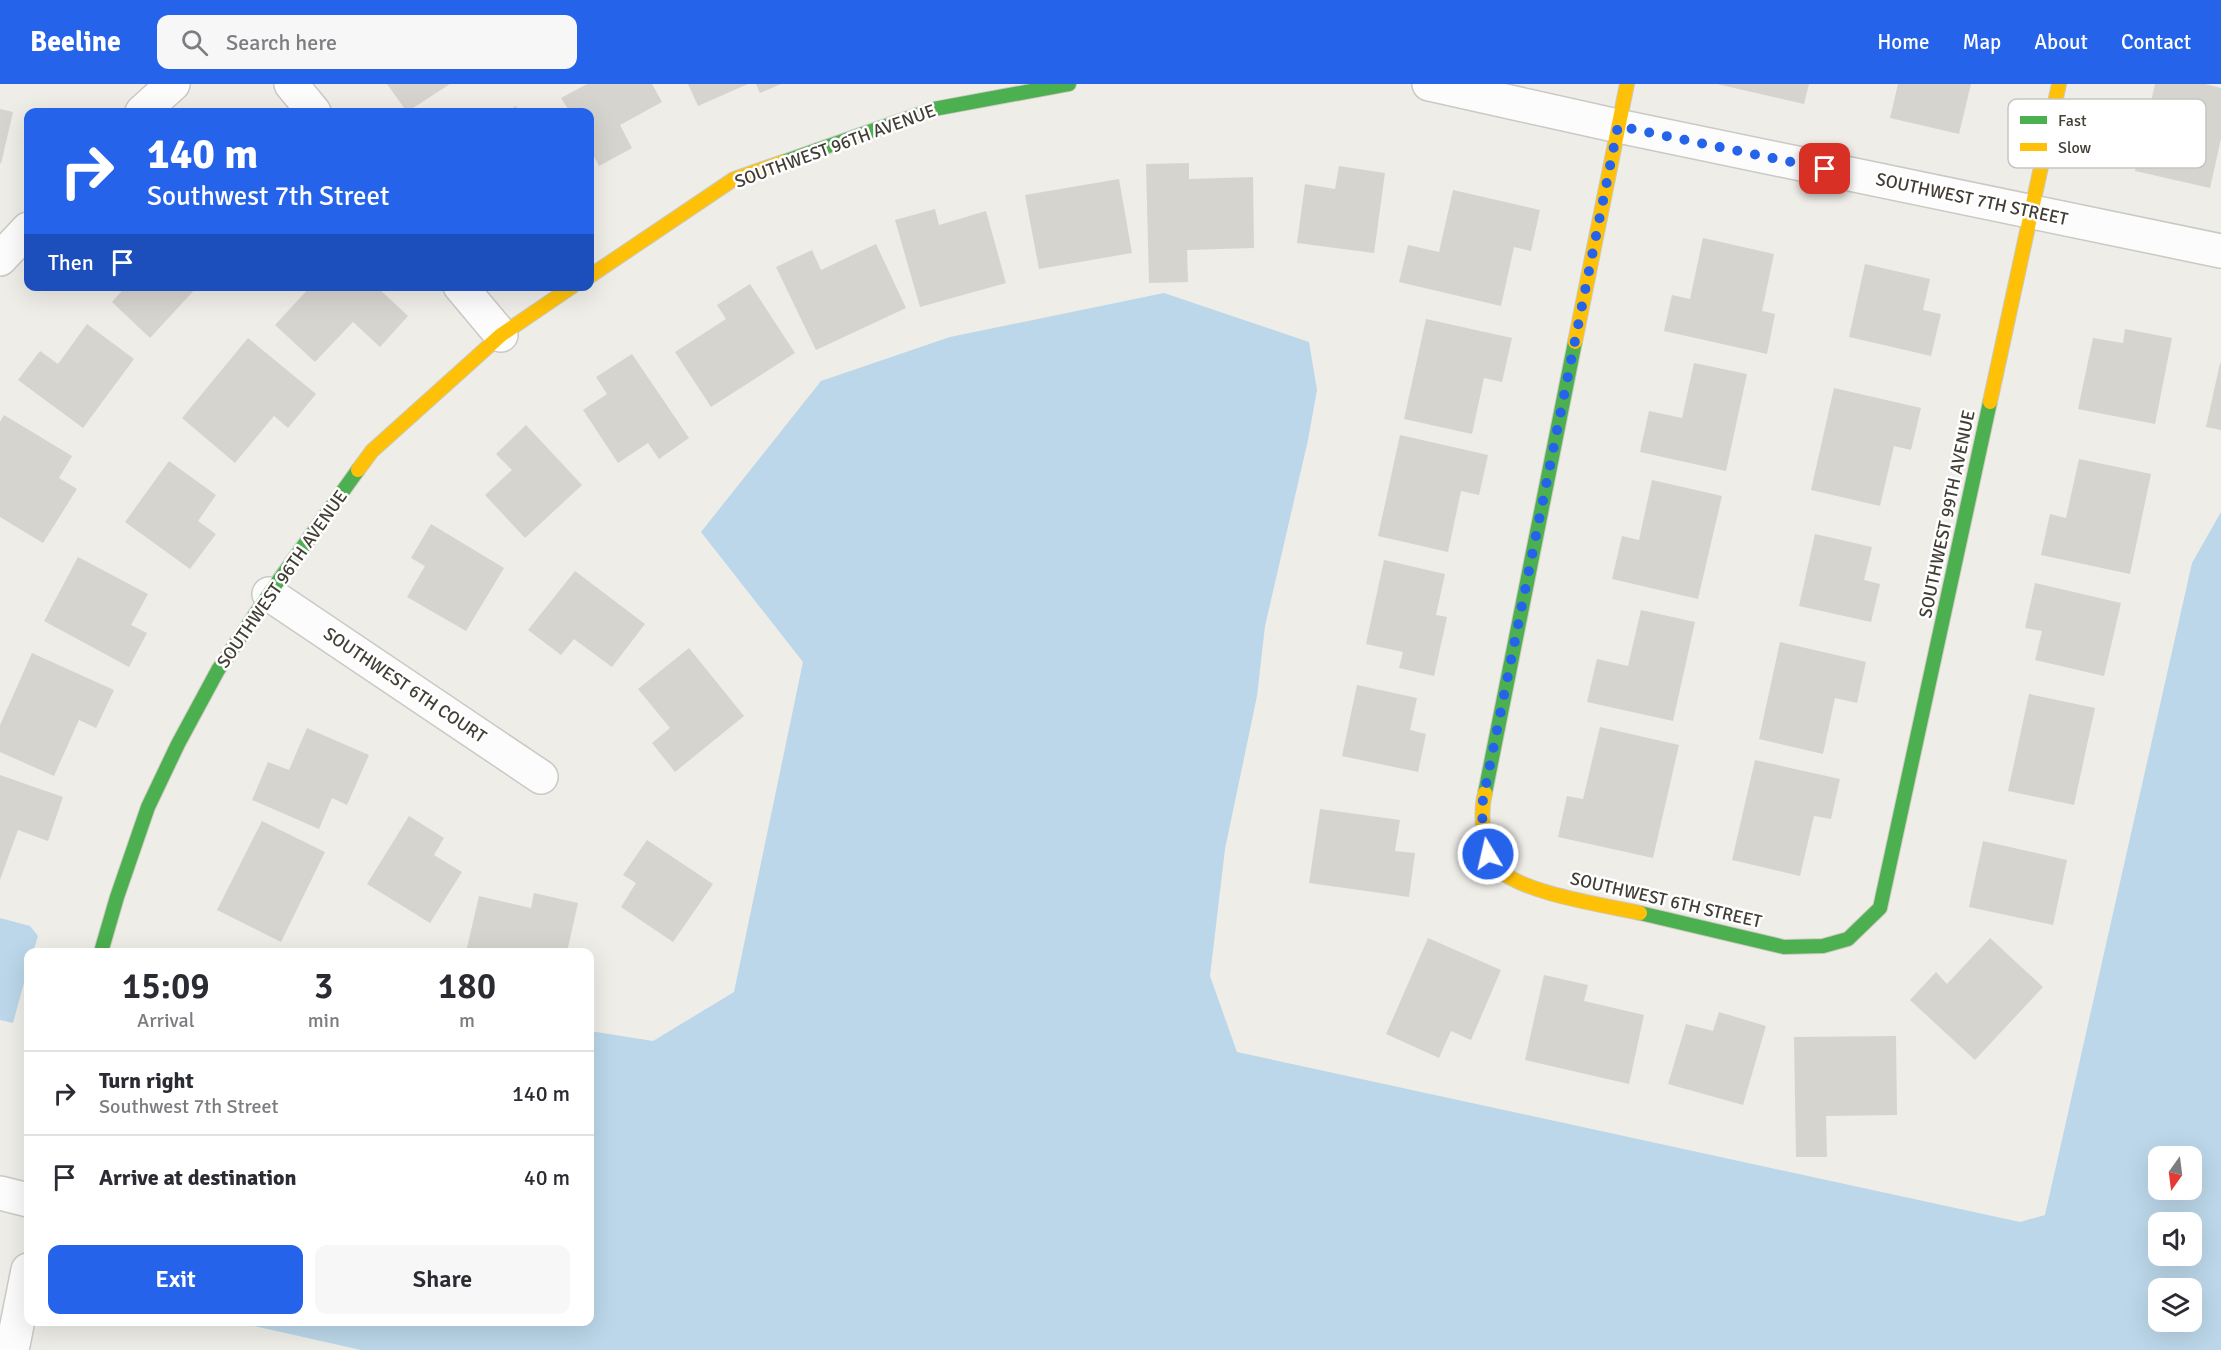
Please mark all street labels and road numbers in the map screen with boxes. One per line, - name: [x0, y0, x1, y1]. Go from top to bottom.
- street label: SOUTHWEST 96TH AVENUE: [732, 99, 938, 193]
- street label: SOUTHWEST 7TH STREET: [1874, 168, 2070, 230]
- street label: SOUTHWEST 99TH AVENUE: [1914, 408, 1980, 620]
- street label: SOUTHWEST 96TH AVENUE: [212, 486, 352, 672]
- street label: SOUTHWEST 6TH COURT: [320, 622, 491, 748]
- street label: SOUTHWEST 6TH STREET: [1568, 867, 1764, 933]

